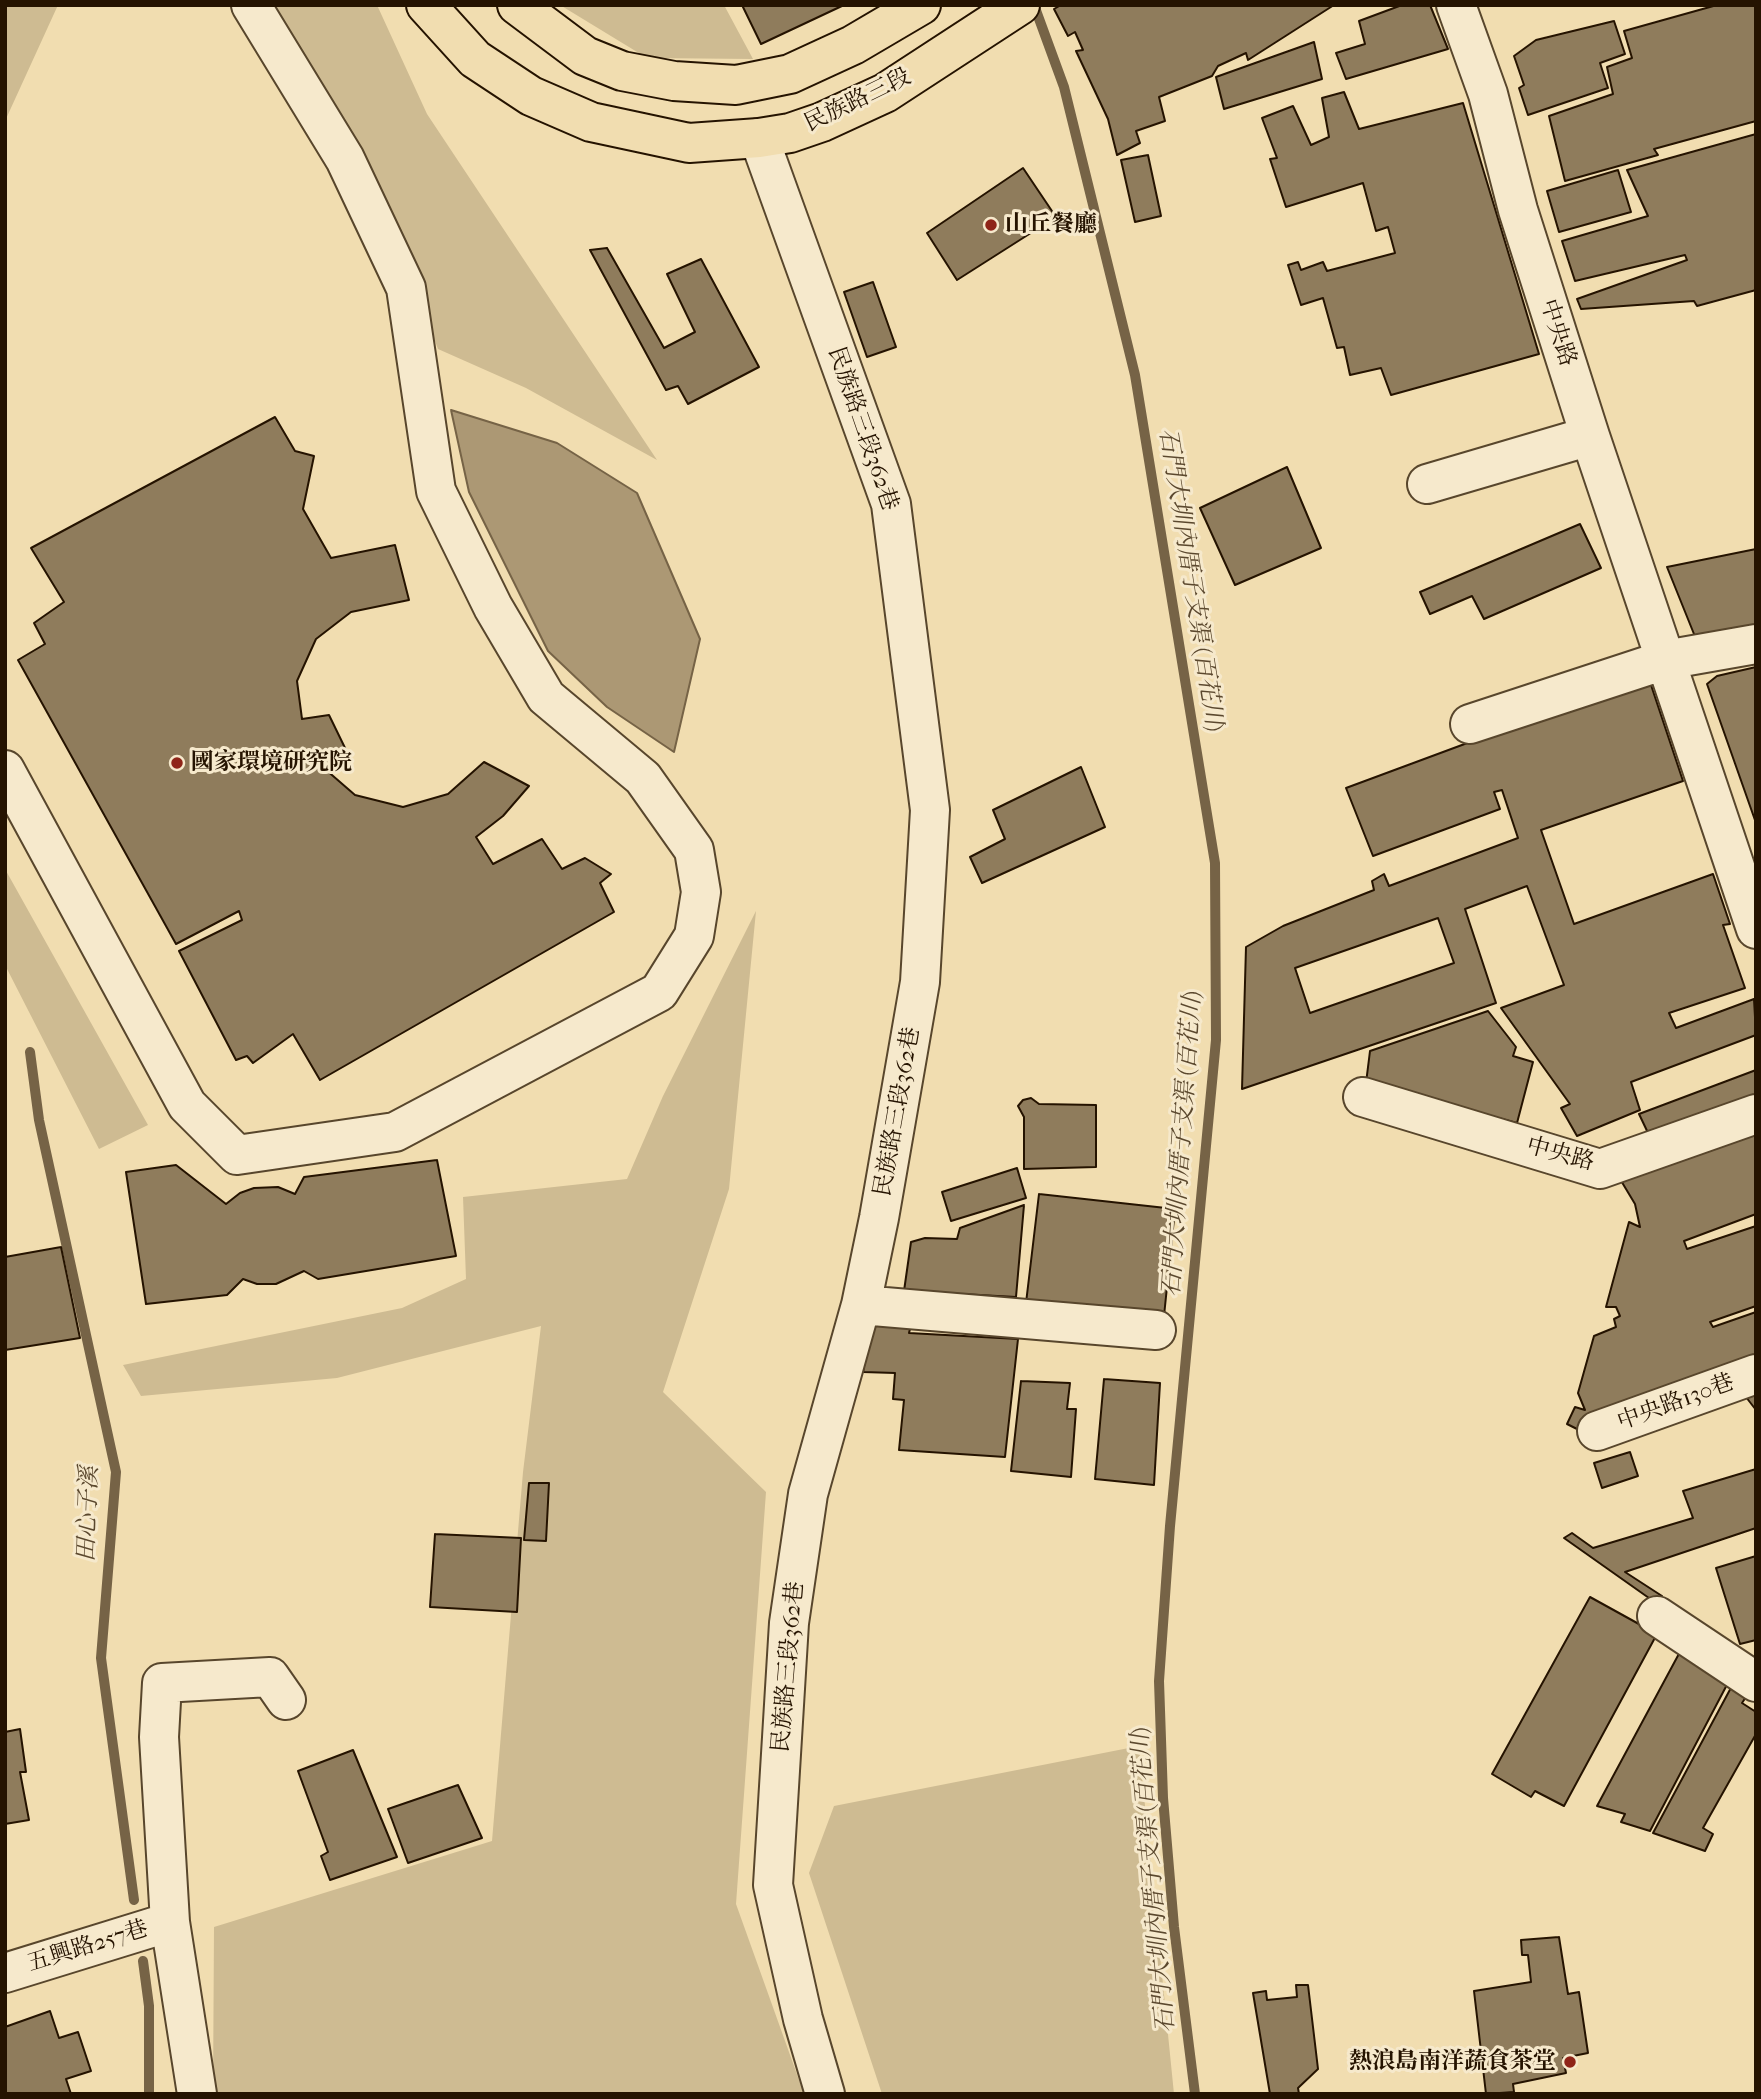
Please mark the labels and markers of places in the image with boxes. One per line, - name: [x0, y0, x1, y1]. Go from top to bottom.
- place label: 山丘餐廳: [1005, 211, 1097, 239]
- marker: 山丘餐廳: [983, 217, 999, 233]
- place label: 國家環境研究院: [191, 749, 352, 777]
- marker: 國家環境研究院: [169, 755, 185, 771]
- place label: 熱浪島南洋蔬食茶堂: [1349, 2048, 1556, 2076]
- marker: 熱浪島南洋蔬食茶堂: [1562, 2054, 1578, 2070]

